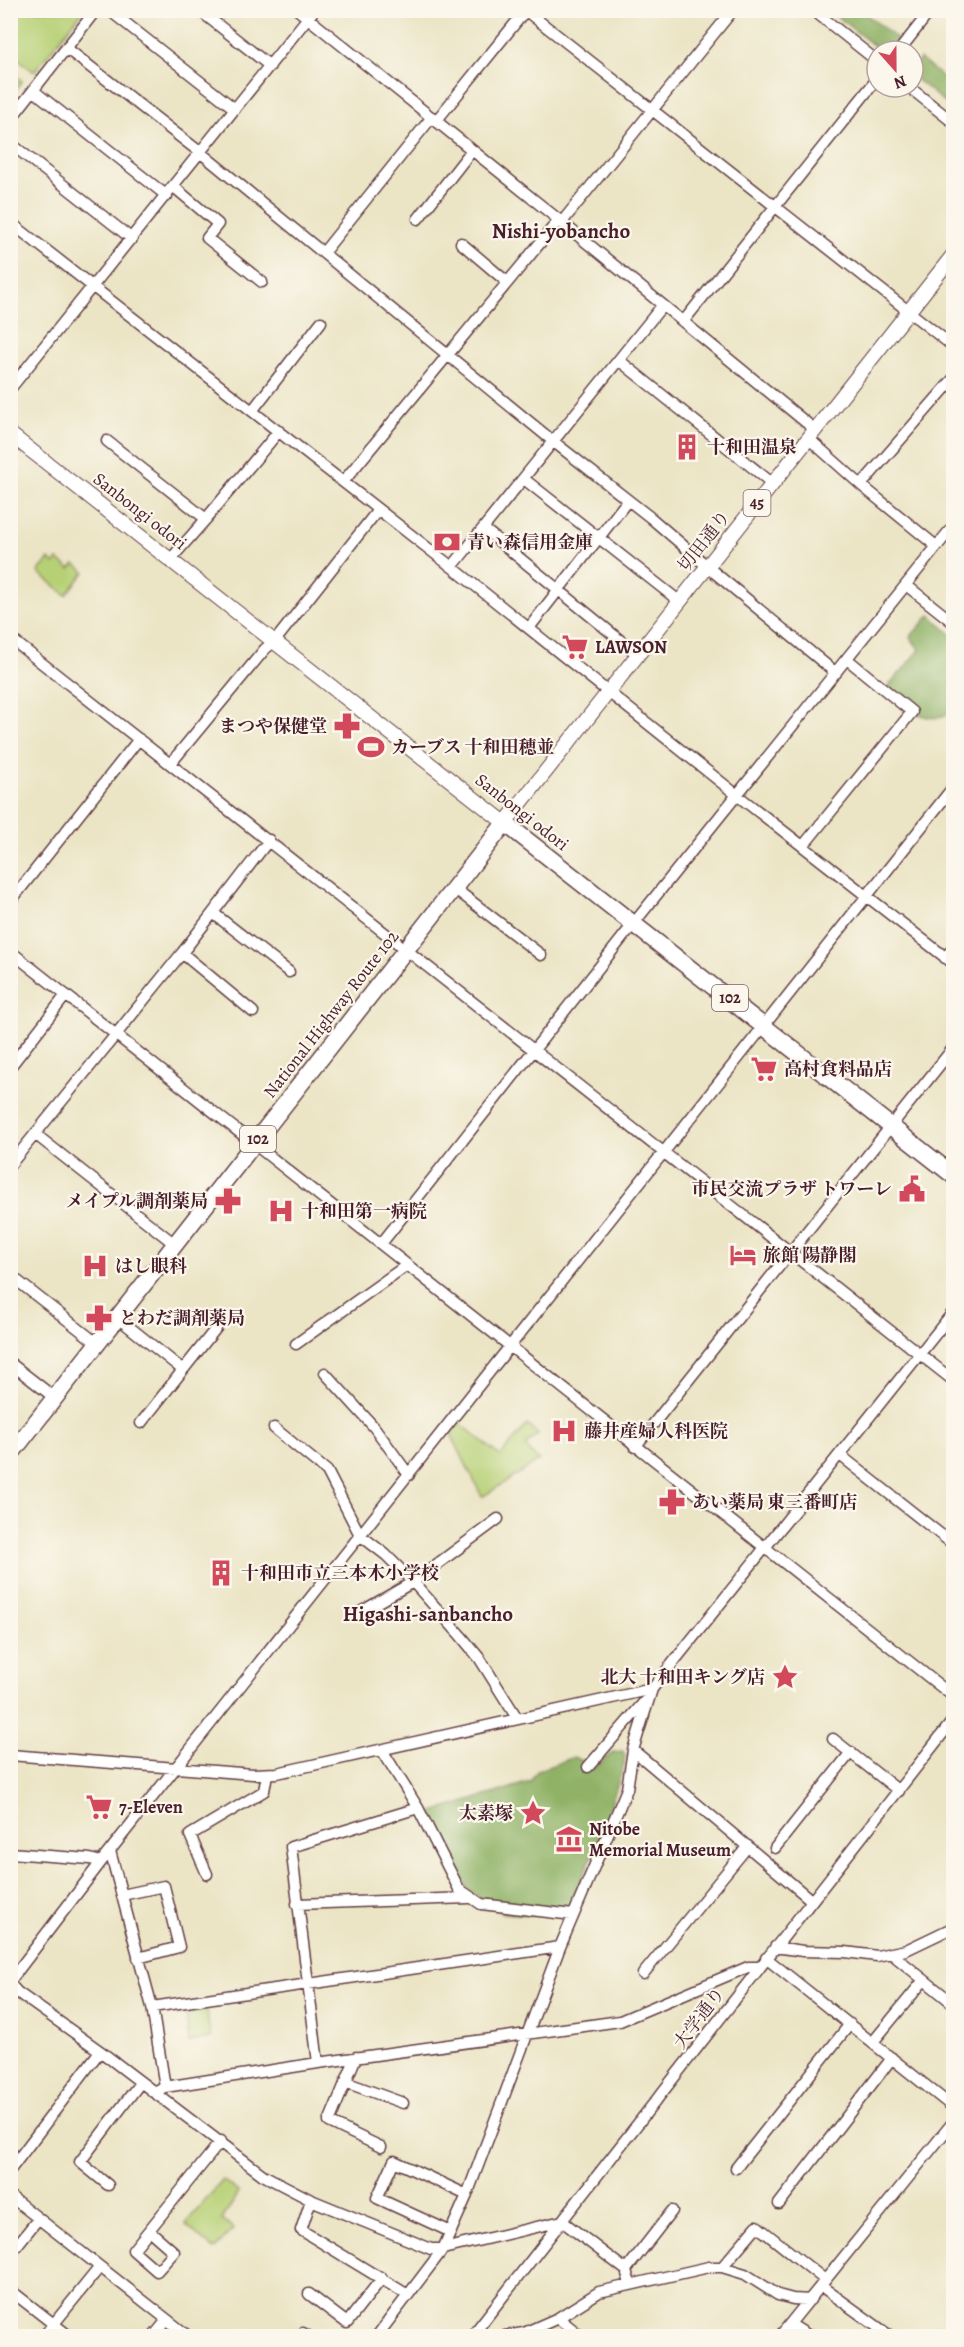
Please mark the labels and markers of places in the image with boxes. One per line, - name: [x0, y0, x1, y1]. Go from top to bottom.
- building icon: 十和田温泉: [672, 432, 702, 462]
- place label: 十和田温泉: [707, 435, 797, 459]
- bank icon: 青い森信用金庫: [432, 527, 462, 557]
- place label: 青い森信用金庫: [467, 530, 593, 554]
- supermarket icon: LAWSON: [560, 632, 590, 662]
- place label: LAWSON: [595, 635, 667, 659]
- pharmacy icon: まつや保健堂: [332, 711, 362, 741]
- place label: まつや保健堂: [219, 714, 327, 738]
- sports icon: カーブス 十和田穂並: [356, 732, 386, 762]
- place label: カーブス 十和田穂並: [391, 735, 555, 759]
- supermarket icon: 高村食料品店: [749, 1054, 779, 1084]
- place label: 高村食料品店: [784, 1057, 892, 1081]
- public building icon: 市民交流プラザ トワーレ: [897, 1174, 927, 1204]
- place label: 市民交流プラザ トワーレ: [691, 1177, 892, 1201]
- pharmacy icon: メイプル調剤薬局: [213, 1186, 243, 1216]
- place label: メイプル調剤薬局: [66, 1189, 208, 1213]
- hospital icon: 十和田第一病院: [266, 1196, 296, 1226]
- place label: 十和田第一病院: [301, 1199, 427, 1223]
- hotel icon: 旅館 陽静閣: [728, 1240, 758, 1270]
- place label: 旅館 陽静閣: [762, 1243, 856, 1267]
- hospital icon: はし眼科: [80, 1251, 110, 1281]
- place label: はし眼科: [115, 1254, 187, 1278]
- pharmacy icon: とわだ調剤薬局: [84, 1303, 114, 1333]
- place label: とわだ調剤薬局: [119, 1306, 245, 1330]
- hospital icon: 藤井産婦人科医院: [549, 1416, 579, 1446]
- place label: 藤井産婦人科医院: [584, 1419, 728, 1443]
- pharmacy icon: あい薬局 東三番町店: [657, 1487, 687, 1517]
- place label: あい薬局 東三番町店: [692, 1490, 857, 1514]
- building icon: 十和田市立三本木小学校: [206, 1558, 236, 1588]
- place label: 十和田市立三本木小学校: [241, 1561, 439, 1585]
- place icon: 北大 十和田キング店: [770, 1662, 800, 1692]
- place label: 北大 十和田キング店: [600, 1665, 765, 1689]
- supermarket icon: 7-Eleven: [84, 1792, 114, 1822]
- place label: 7-Eleven: [119, 1795, 183, 1819]
- place icon: 太素塚: [518, 1798, 548, 1828]
- place label: 太素塚: [459, 1801, 513, 1825]
- place label: Nitobe Memorial Museum: [589, 1817, 731, 1862]
- museum icon: Nitobe Memorial Museum: [554, 1824, 584, 1854]

